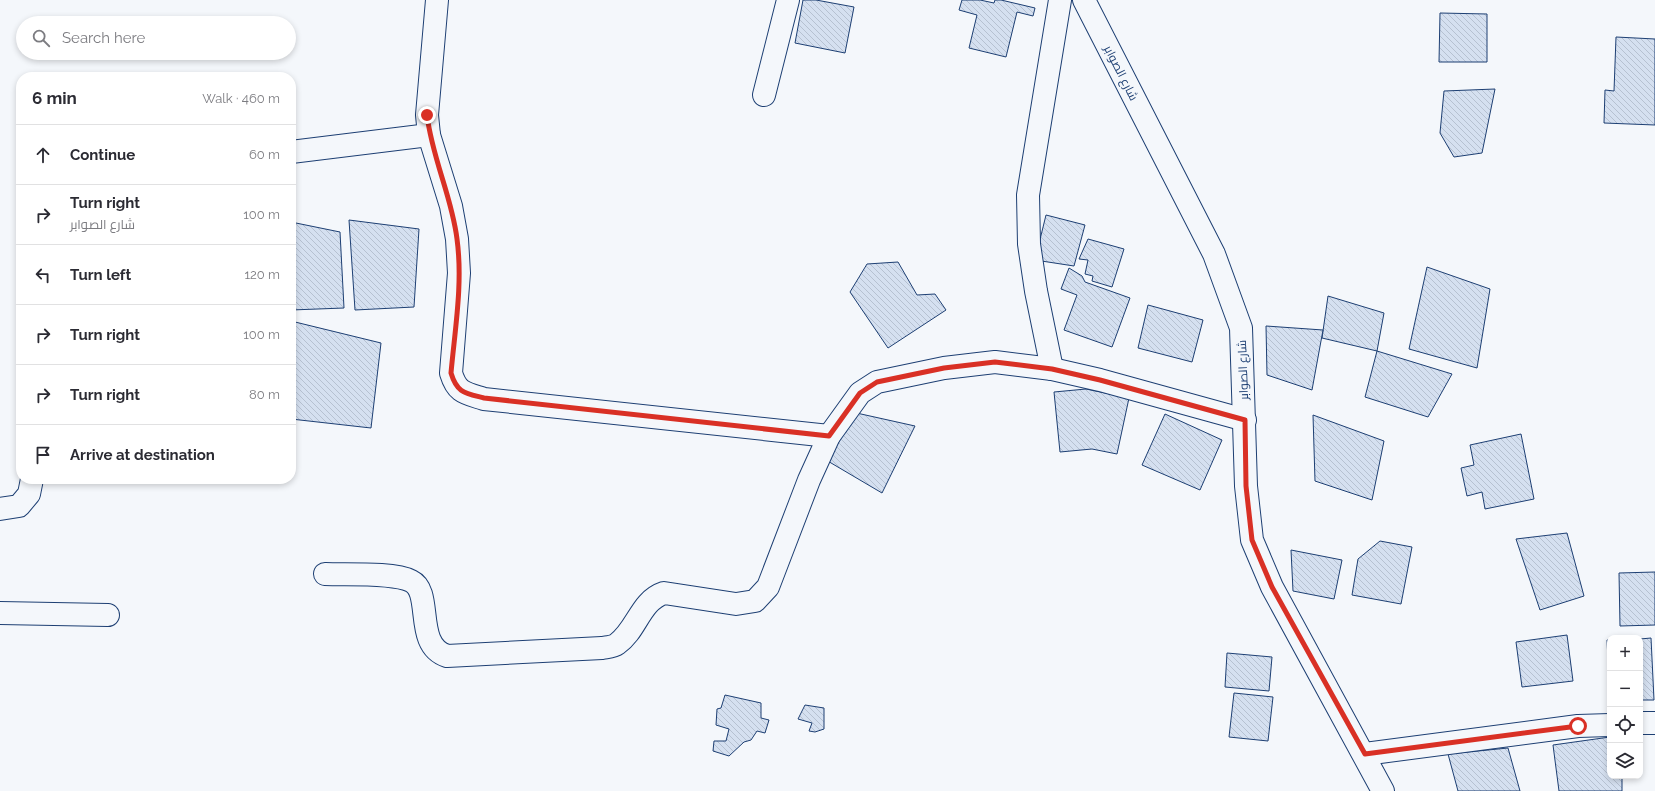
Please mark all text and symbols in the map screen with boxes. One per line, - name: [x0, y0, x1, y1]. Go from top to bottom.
- search box: [16, 16, 296, 60]
- icon: search: [30, 27, 52, 49]
- text: Search here: [62, 29, 145, 47]
- street label: شارع الصوابر: [1100, 42, 1141, 103]
- text: 6 min: [32, 88, 77, 108]
- text: Walk · 460 m: [202, 91, 280, 106]
- route end: [418, 106, 436, 124]
- icon: ahead: [32, 144, 54, 166]
- text: Continue: [70, 146, 135, 164]
- text: 60 m: [249, 147, 280, 162]
- text: Turn right: [70, 194, 140, 212]
- icon: right: [32, 204, 54, 226]
- text: 100 m: [243, 207, 280, 222]
- text: شارع الصوابر: [70, 217, 135, 232]
- icon: left: [32, 264, 54, 286]
- text: Turn left: [70, 266, 131, 284]
- text: 120 m: [244, 267, 280, 282]
- icon: right: [32, 324, 54, 346]
- text: Turn right: [70, 326, 140, 344]
- text: 100 m: [243, 327, 280, 342]
- street label: شارع الصوابر: [1235, 340, 1252, 401]
- icon: right: [32, 384, 54, 406]
- text: Turn right: [70, 386, 140, 404]
- text: 80 m: [249, 387, 280, 402]
- icon: arrive: [32, 444, 54, 466]
- text: Arrive at destination: [70, 446, 215, 464]
- map controls: [1607, 635, 1643, 779]
- button: +: [1607, 635, 1643, 671]
- button: −: [1607, 671, 1643, 707]
- button: locate: [1607, 707, 1643, 743]
- route start: [1569, 717, 1587, 735]
- button: layers: [1607, 743, 1643, 779]

